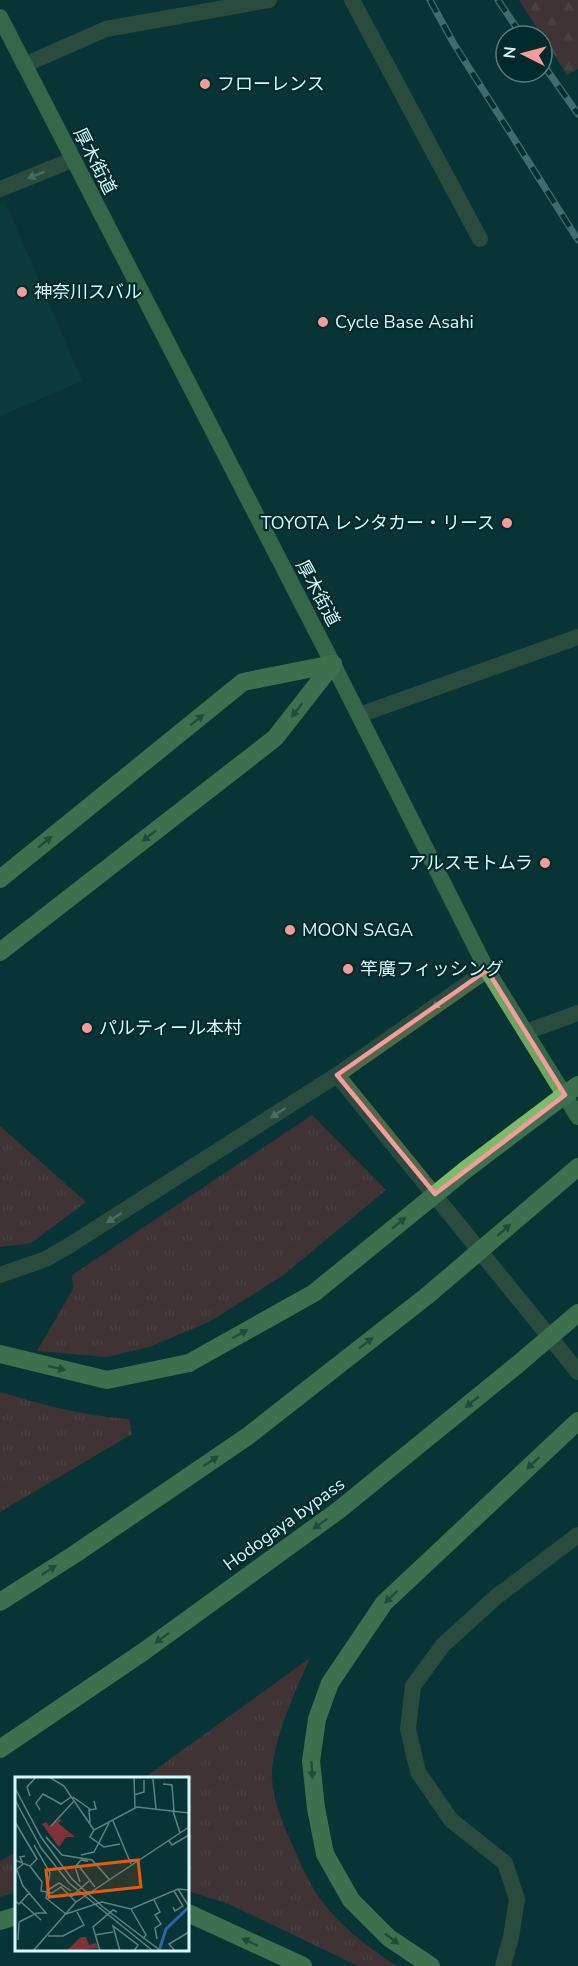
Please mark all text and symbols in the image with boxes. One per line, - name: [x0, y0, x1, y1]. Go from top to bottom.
- north arrow: [494, 24, 554, 84]
- text: N: [499, 45, 522, 60]
- place label: フローレンス: [217, 72, 325, 96]
- marker: フローレンス: [198, 77, 212, 91]
- street label: 厚木街道: [68, 123, 122, 199]
- one-way arrow: [27, 171, 45, 180]
- place label: 神奈川スバル: [34, 280, 142, 304]
- marker: 神奈川スバル: [15, 285, 29, 299]
- place label: Cycle Base Asahi: [335, 310, 474, 334]
- marker: Cycle Base Asahi: [316, 315, 330, 329]
- place label: TOYOTA レンタカー・リース: [261, 511, 495, 535]
- marker: TOYOTA レンタカー・リース: [500, 516, 514, 530]
- street label: 厚木街道: [291, 556, 345, 630]
- one-way arrow: [291, 702, 303, 717]
- one-way arrow: [189, 713, 205, 726]
- one-way arrow: [141, 829, 157, 842]
- one-way arrow: [38, 837, 53, 849]
- place label: アルスモトムラ: [408, 851, 533, 875]
- marker: アルスモトムラ: [538, 856, 552, 870]
- place label: MOON SAGA: [302, 918, 413, 942]
- marker: MOON SAGA: [283, 923, 297, 937]
- place label: 竿廣フィッシング: [360, 957, 504, 981]
- marker: 竿廣フィッシング: [341, 962, 355, 976]
- one-way arrow: [432, 997, 448, 1009]
- place label: パルティール本村: [99, 1016, 242, 1040]
- marker: パルティール本村: [80, 1021, 94, 1035]
- one-way arrow: [270, 1107, 286, 1118]
- one-way arrow: [105, 1212, 122, 1223]
- one-way arrow: [392, 1218, 407, 1230]
- one-way arrow: [496, 1223, 512, 1236]
- one-way arrow: [232, 1329, 248, 1340]
- one-way arrow: [358, 1337, 374, 1350]
- one-way arrow: [48, 1363, 66, 1373]
- one-way arrow: [464, 1396, 480, 1409]
- one-way arrow: [202, 1455, 218, 1467]
- one-way arrow: [526, 1456, 540, 1470]
- street label: Hodogaya bypass: [219, 1472, 349, 1576]
- one-way arrow: [312, 1518, 328, 1530]
- one-way arrow: [41, 1565, 57, 1576]
- one-way arrow: [384, 1589, 398, 1603]
- one-way arrow: [154, 1632, 169, 1644]
- one-way arrow: [308, 1760, 317, 1779]
- inset map: [15, 1777, 189, 1951]
- one-way arrow: [384, 1933, 399, 1945]
- one-way arrow: [242, 1937, 259, 1946]

